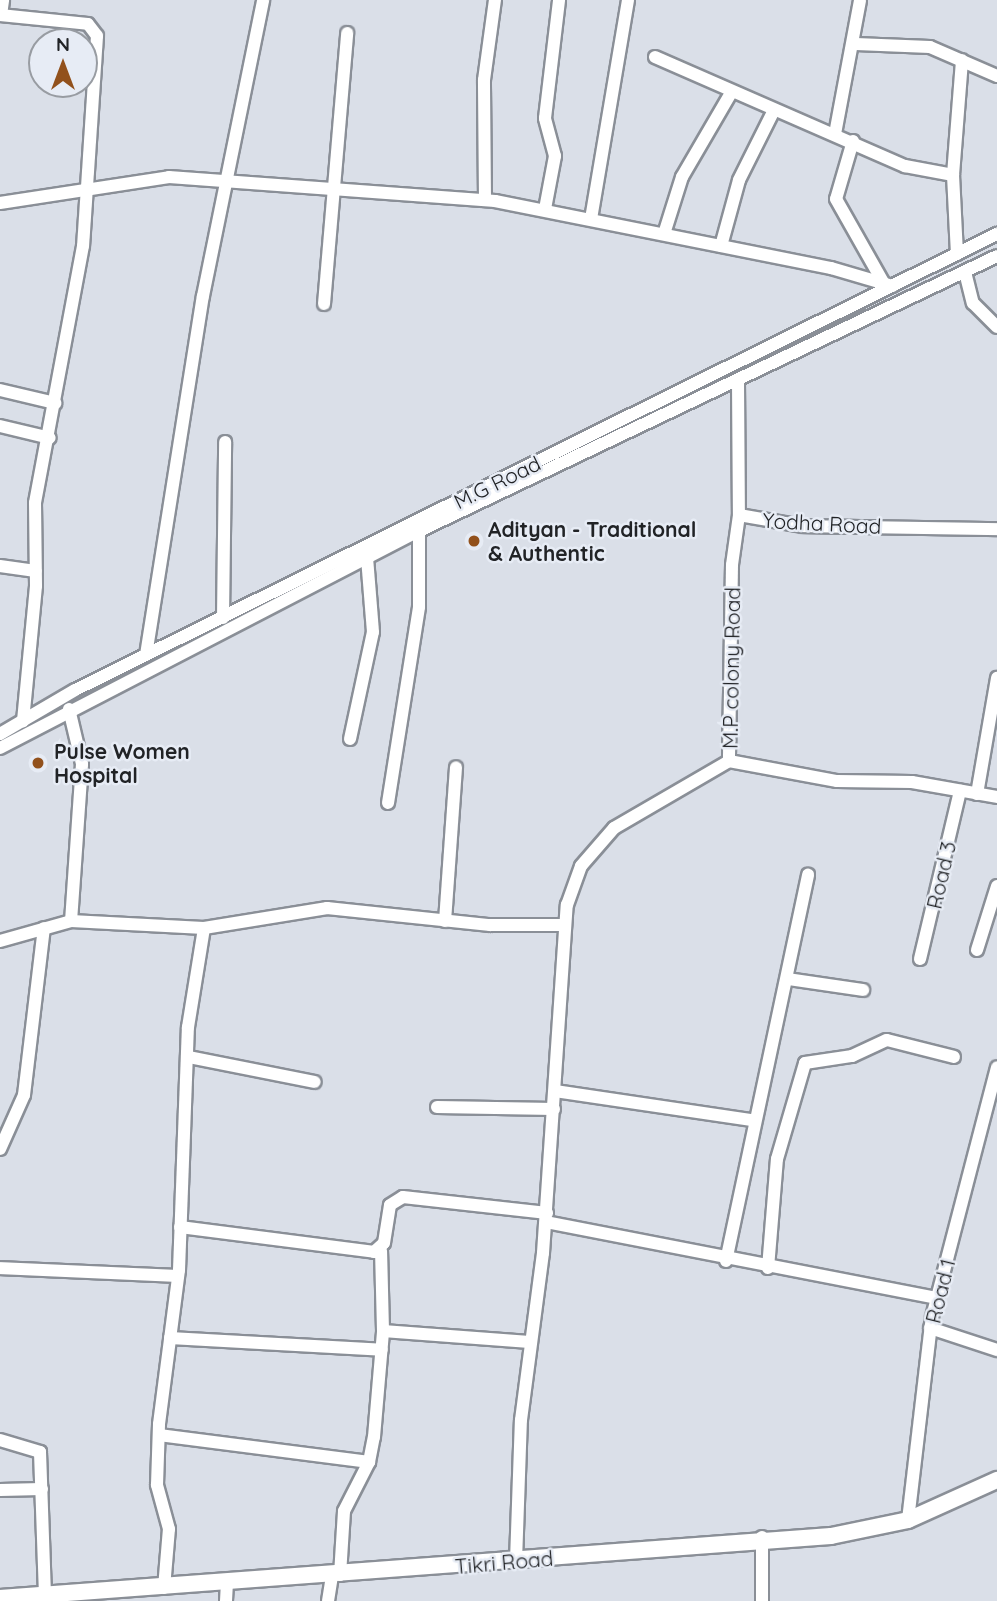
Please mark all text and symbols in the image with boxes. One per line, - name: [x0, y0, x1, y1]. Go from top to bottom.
- north arrow: [28, 28, 98, 98]
- text: N: [56, 32, 70, 56]
- street label: M.G Road: [449, 450, 545, 514]
- street label: Yodha Road: [762, 507, 882, 539]
- place label: Adityan - Traditional & Authentic: [488, 516, 696, 566]
- marker: Adityan - Traditional & Authentic: [466, 533, 482, 549]
- street label: M.P colony Road: [717, 587, 745, 749]
- place label: Pulse Women Hospital: [54, 738, 190, 788]
- marker: Pulse Women Hospital: [28, 753, 48, 773]
- street label: Road 3: [921, 839, 961, 911]
- street label: Road 1: [920, 1256, 960, 1326]
- street label: Tikri Road: [454, 1545, 554, 1579]

